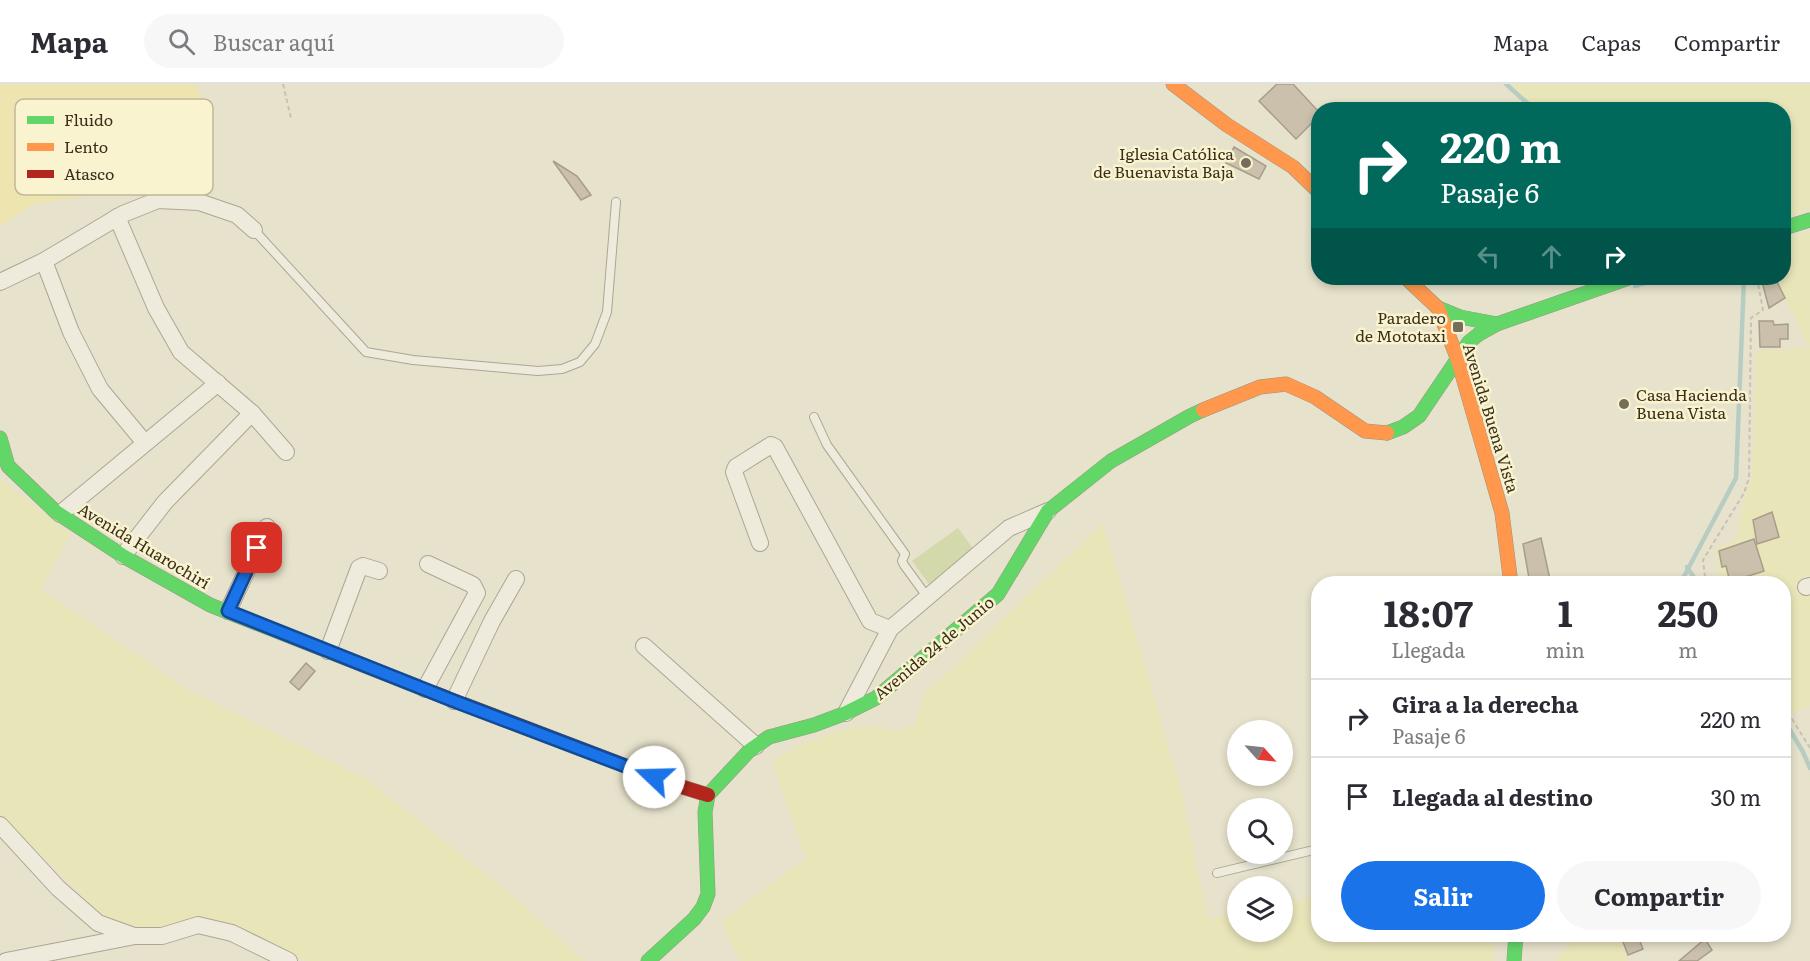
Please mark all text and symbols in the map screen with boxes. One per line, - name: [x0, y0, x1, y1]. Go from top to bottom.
- search box: [144, 14, 564, 68]
- text: Mapa: [30, 20, 108, 62]
- icon: search: [165, 25, 198, 58]
- text: Buscar aquí: [213, 25, 335, 58]
- text: Mapa: [1492, 26, 1549, 57]
- text: Capas: [1582, 26, 1641, 57]
- text: Compartir: [1674, 26, 1780, 57]
- legend: [15, 99, 213, 195]
- text: Fluido: [64, 107, 113, 131]
- text: 220 m: [1440, 114, 1561, 176]
- icon: right: [1341, 126, 1419, 204]
- text: Lento: [64, 134, 108, 158]
- place label: Iglesia Católica de Buenavista Baja: [1093, 141, 1234, 183]
- marker: Iglesia Católica de Buenavista Baja: [1239, 156, 1253, 170]
- text: Atasco: [64, 161, 114, 185]
- text: Pasaje 6: [1440, 171, 1539, 211]
- icon: left: [1472, 240, 1505, 273]
- icon: ahead: [1535, 240, 1568, 273]
- icon: right: [1598, 240, 1631, 273]
- place label: Paradero de Mototaxi: [1355, 305, 1446, 347]
- marker: Paradero de Mototaxi: [1451, 320, 1465, 334]
- street label: Avenida Buena Vista: [1458, 340, 1526, 496]
- place label: Casa Hacienda Buena Vista: [1636, 382, 1747, 424]
- marker: Casa Hacienda Buena Vista: [1617, 397, 1631, 411]
- street label: Avenida Huarochirí: [74, 496, 215, 594]
- pin: [231, 522, 282, 573]
- icon: arrive: [240, 531, 273, 564]
- text: 18:07: [1384, 585, 1473, 638]
- text: 1: [1558, 585, 1573, 638]
- text: 250: [1657, 585, 1718, 638]
- street label: Avenida 24 de Junio: [868, 590, 999, 705]
- text: Llegada: [1391, 634, 1465, 664]
- text: min: [1546, 634, 1585, 664]
- text: m: [1678, 634, 1698, 664]
- text: Gira a la derecha: [1392, 687, 1579, 720]
- icon: right: [1341, 702, 1374, 735]
- text: 220 m: [1700, 702, 1761, 735]
- north arrow: [1227, 720, 1293, 786]
- map controls: [1227, 720, 1293, 942]
- text: Pasaje 6: [1392, 720, 1465, 750]
- position arrow: [622, 745, 686, 809]
- icon: arrive: [1341, 780, 1374, 813]
- text: Llegada al destino: [1392, 780, 1593, 813]
- text: 30 m: [1711, 780, 1761, 813]
- button: search: [1227, 798, 1293, 864]
- button: Salir: [1341, 861, 1545, 930]
- button: Compartir: [1557, 861, 1761, 930]
- button: layers: [1227, 876, 1293, 942]

